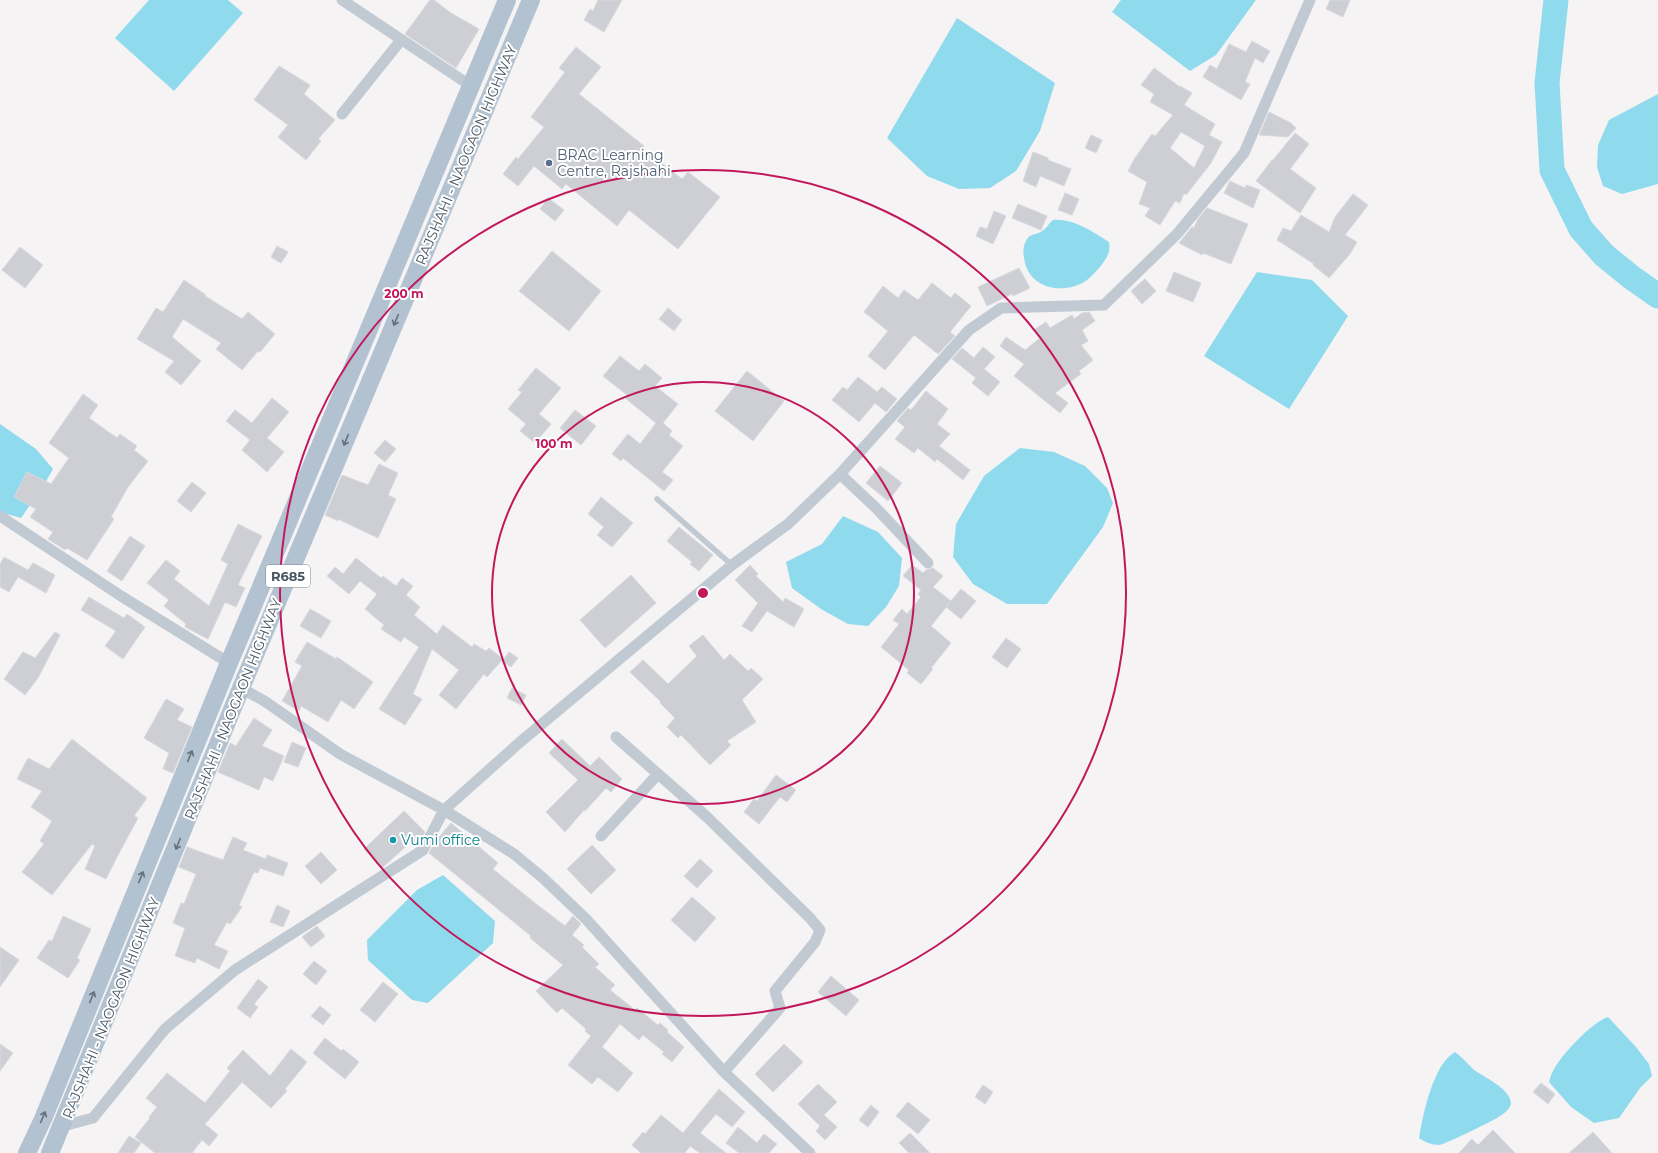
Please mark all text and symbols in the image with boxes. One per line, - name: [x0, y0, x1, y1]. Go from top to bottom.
- street label: RAJSHAHI - NAOGAON HIGHWAY: [411, 42, 521, 268]
- place label: BRAC Learning Centre, Rajshahi: [557, 146, 671, 180]
- marker: BRAC Learning Centre, Rajshahi: [544, 158, 554, 168]
- text: 200 m: [384, 286, 424, 301]
- one-way arrow: [392, 313, 400, 325]
- one-way arrow: [342, 433, 349, 445]
- text: 100 m: [536, 436, 572, 451]
- road number: R685: [266, 565, 310, 587]
- centre of rings: [696, 586, 710, 600]
- street label: RAJSHAHI - NAOGAON HIGHWAY: [180, 596, 286, 822]
- one-way arrow: [187, 751, 195, 763]
- place label: Vumi office: [401, 831, 480, 849]
- marker: Vumi office: [388, 835, 398, 845]
- one-way arrow: [173, 837, 181, 849]
- one-way arrow: [138, 871, 146, 883]
- street label: RAJSHAHI - NAOGAON HIGHWAY: [58, 895, 164, 1121]
- one-way arrow: [89, 992, 96, 1004]
- one-way arrow: [40, 1112, 47, 1124]

